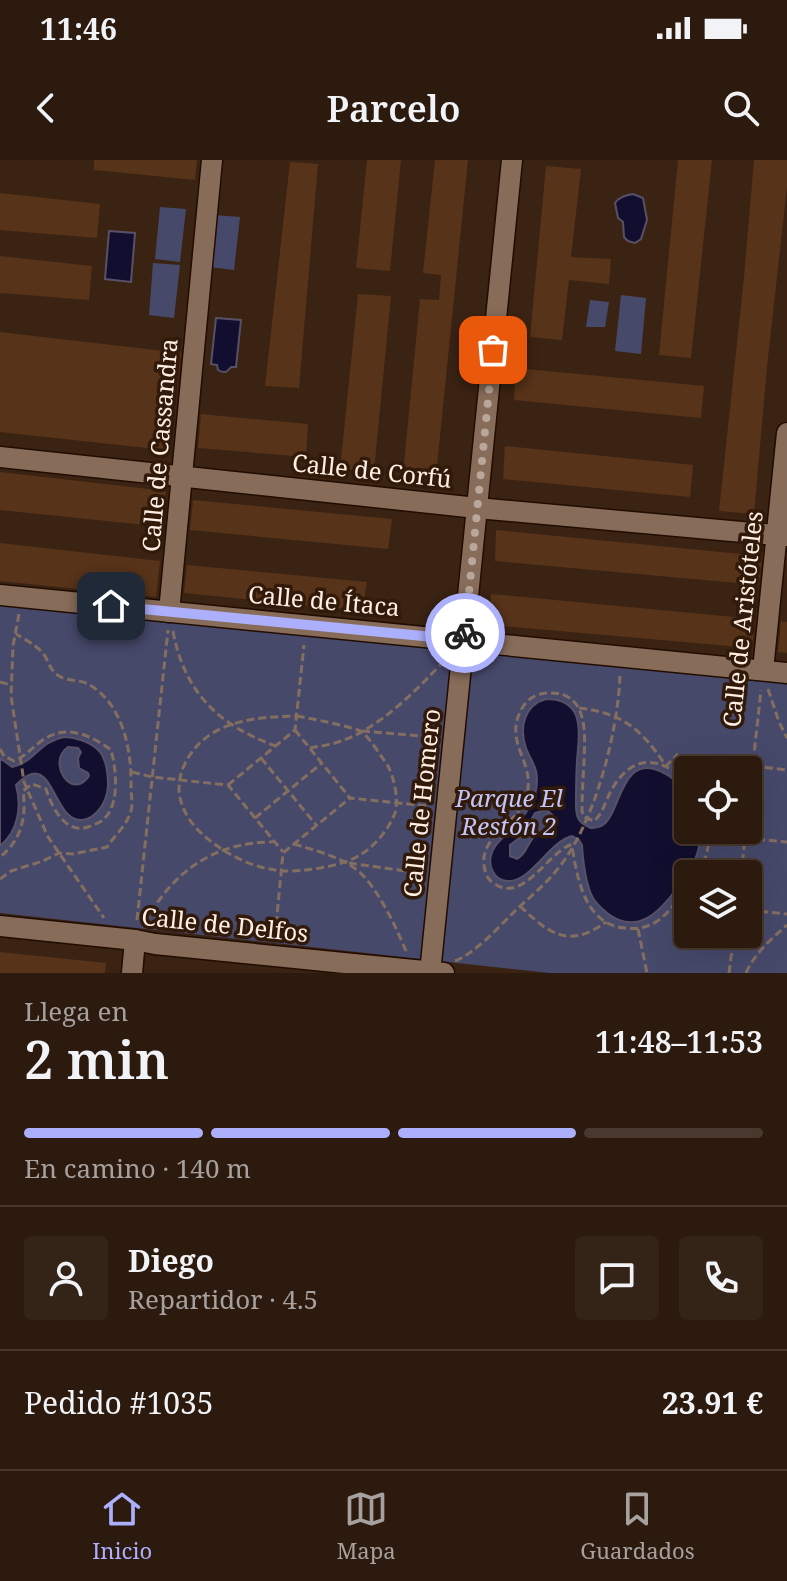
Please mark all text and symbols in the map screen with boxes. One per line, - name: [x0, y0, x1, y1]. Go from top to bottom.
- text: 11:46: [40, 8, 117, 49]
- text: Parcelo: [327, 84, 461, 133]
- icon: back: [24, 86, 68, 130]
- icon: search: [719, 86, 763, 130]
- pin: [459, 316, 527, 384]
- icon: bag: [471, 328, 515, 372]
- street label: Calle de Cassandra: [133, 337, 185, 553]
- street label: Calle de Corfú: [291, 445, 453, 495]
- street label: Calle de Aristóteles: [714, 509, 770, 729]
- pin: [77, 572, 145, 640]
- street label: Calle de Ítaca: [247, 577, 401, 623]
- icon: home: [89, 584, 133, 628]
- courier: [425, 593, 505, 673]
- icon: bike: [443, 611, 487, 655]
- street label: Calle de Homero: [395, 707, 447, 899]
- map controls: [674, 756, 762, 948]
- button: locate: [674, 756, 762, 844]
- park label: Parque El Restón 2: [454, 781, 564, 842]
- button: layers: [674, 860, 762, 948]
- street label: Calle de Delfos: [140, 899, 310, 949]
- text: Llega en: [24, 993, 128, 1029]
- text: 11:48–11:53: [595, 1021, 763, 1062]
- text: 2 min: [24, 1023, 169, 1094]
- text: En camino · 140 m: [24, 1150, 251, 1186]
- button: person: [24, 1236, 108, 1320]
- button: chat: [575, 1236, 659, 1320]
- button: phone: [679, 1236, 763, 1320]
- text: Diego: [128, 1240, 214, 1281]
- text: Repartidor · 4.5: [128, 1281, 318, 1317]
- text: Pedido #1035: [24, 1382, 214, 1423]
- text: 23.91 €: [662, 1382, 763, 1423]
- tab: Inicio: [92, 1487, 152, 1565]
- tab: Mapa: [337, 1487, 396, 1565]
- tab: Guardados: [580, 1487, 695, 1565]

